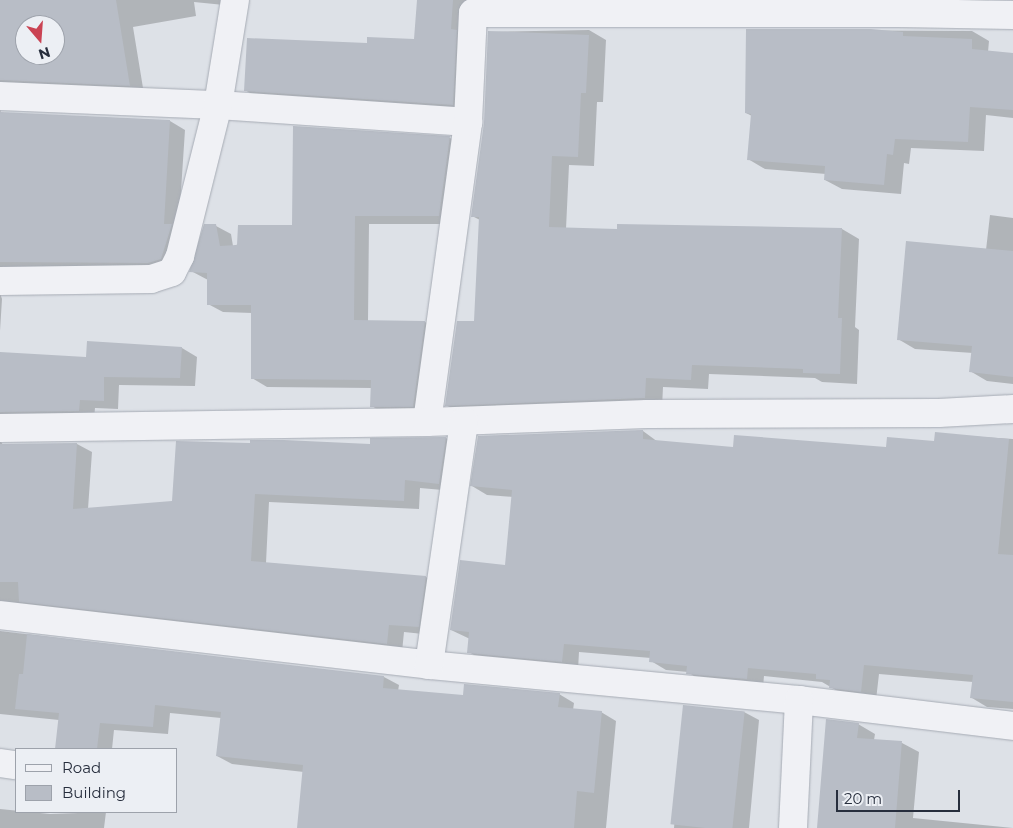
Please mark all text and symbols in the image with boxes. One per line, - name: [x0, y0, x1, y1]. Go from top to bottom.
- north arrow: [15, 15, 65, 65]
- text: N: [36, 43, 52, 64]
- legend: [15, 748, 178, 813]
- text: Road: [62, 758, 101, 777]
- scale bar: [838, 780, 962, 812]
- text: Building: [62, 783, 126, 802]
- text: 20 m: [844, 789, 882, 808]

